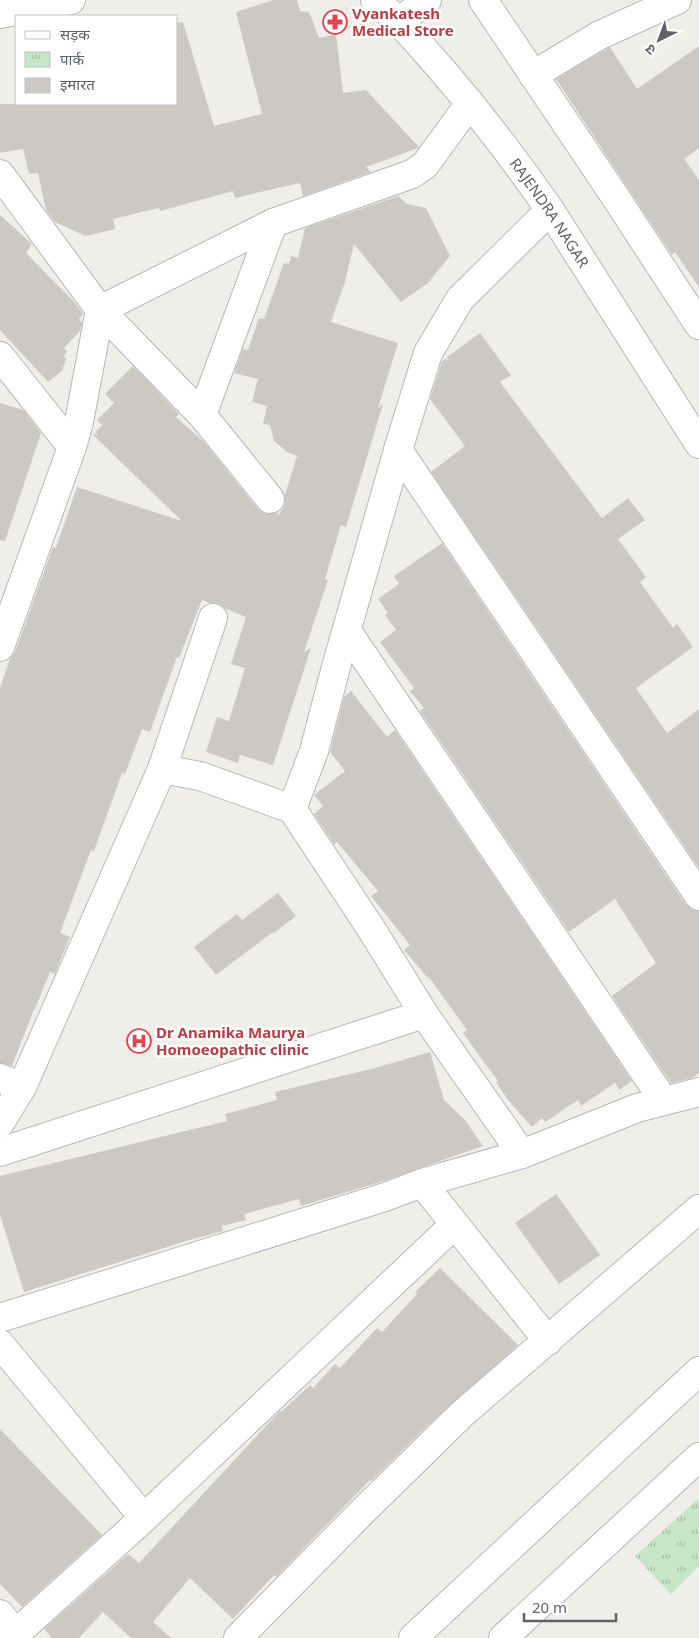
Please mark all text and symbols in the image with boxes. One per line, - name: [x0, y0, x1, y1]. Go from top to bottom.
- place label: Vyankatesh Medical Store: [352, 3, 454, 40]
- pharmacy icon: Vyankatesh Medical Store: [322, 9, 348, 35]
- legend: [15, 15, 178, 105]
- north arrow: [634, 15, 684, 65]
- text: सड़क: [60, 24, 90, 44]
- text: उ: [640, 40, 659, 60]
- text: पार्क: [60, 49, 84, 69]
- text: इमारत: [60, 74, 95, 94]
- street label: RAJENDRA NAGAR: [506, 154, 594, 272]
- place label: Dr Anamika Maurya Homoeopathic clinic: [156, 1022, 309, 1059]
- hospital icon: Dr Anamika Maurya Homoeopathic clinic: [126, 1028, 152, 1054]
- scale bar: [524, 1590, 616, 1622]
- text: 20 m: [532, 1597, 567, 1617]

